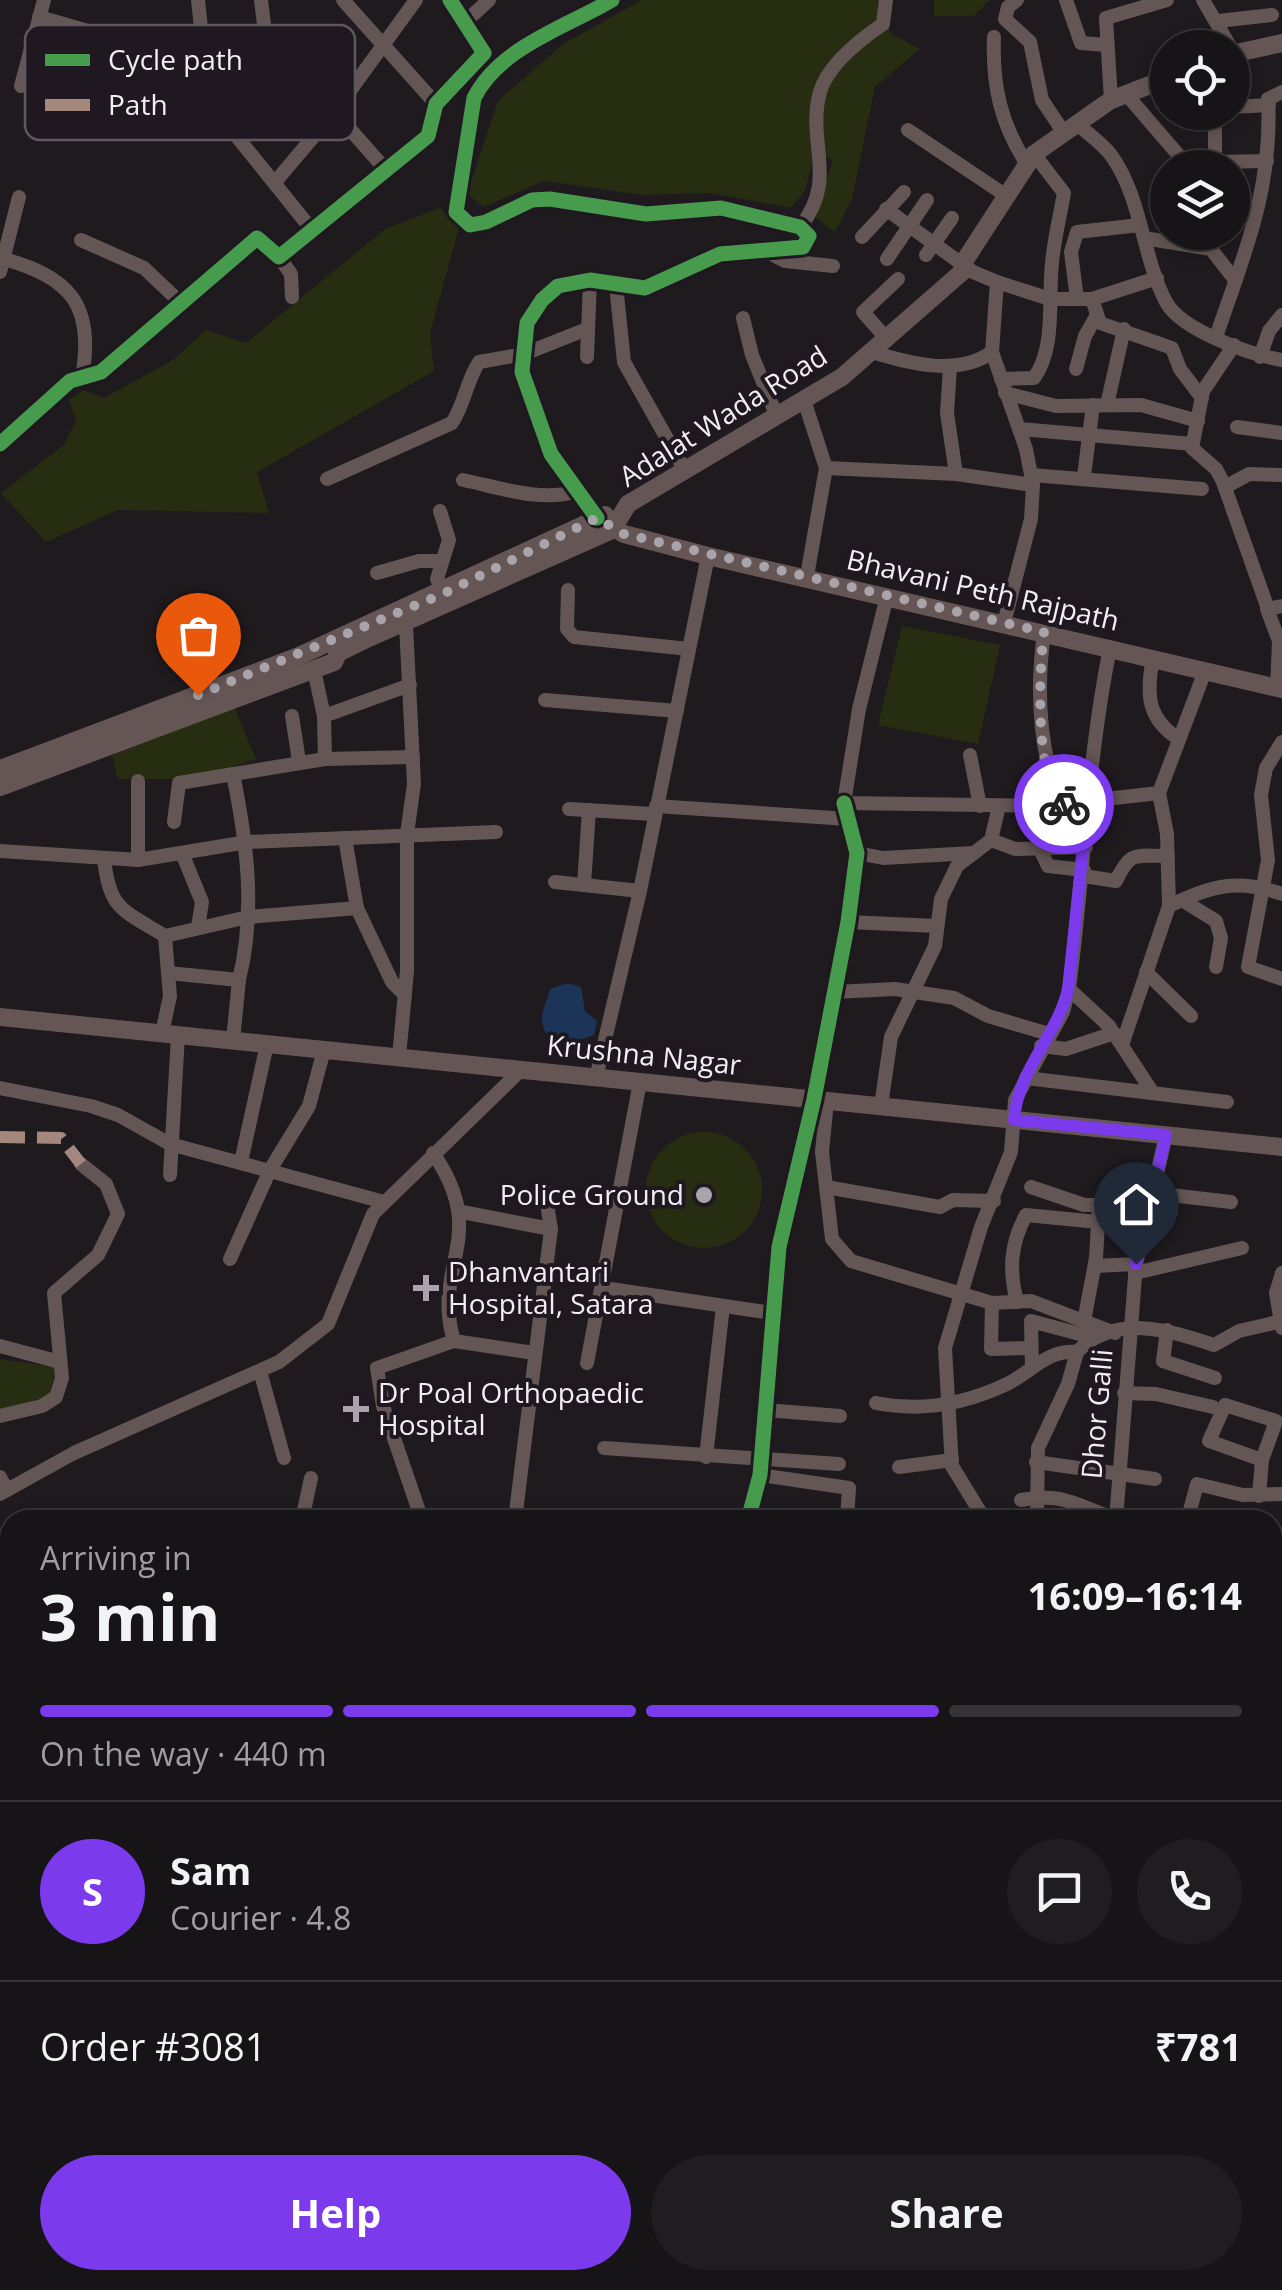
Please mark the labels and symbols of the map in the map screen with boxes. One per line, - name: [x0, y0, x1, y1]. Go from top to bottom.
- legend: [25, 25, 355, 140]
- text: Cycle path: [108, 40, 243, 78]
- text: Path: [108, 85, 168, 123]
- street label: Adalat Wada Road: [611, 336, 834, 494]
- street label: Bhavani Peth Rajpath: [843, 539, 1123, 639]
- pin: [156, 593, 241, 696]
- courier: [1014, 754, 1114, 854]
- street label: Krushna Nagar: [545, 1025, 744, 1083]
- pin: [1094, 1162, 1179, 1265]
- place label: Police Ground: [500, 1175, 684, 1213]
- marker: Police Ground: [693, 1184, 715, 1206]
- place label: Dhanvantari Hospital, Satara: [448, 1252, 654, 1322]
- marker: Dhanvantari Hospital, Satara: [413, 1275, 439, 1301]
- street label: Dhor Galli: [1071, 1347, 1121, 1480]
- place label: Dr Poal Orthopaedic Hospital: [378, 1373, 644, 1443]
- marker: Dr Poal Orthopaedic Hospital: [343, 1396, 369, 1422]

